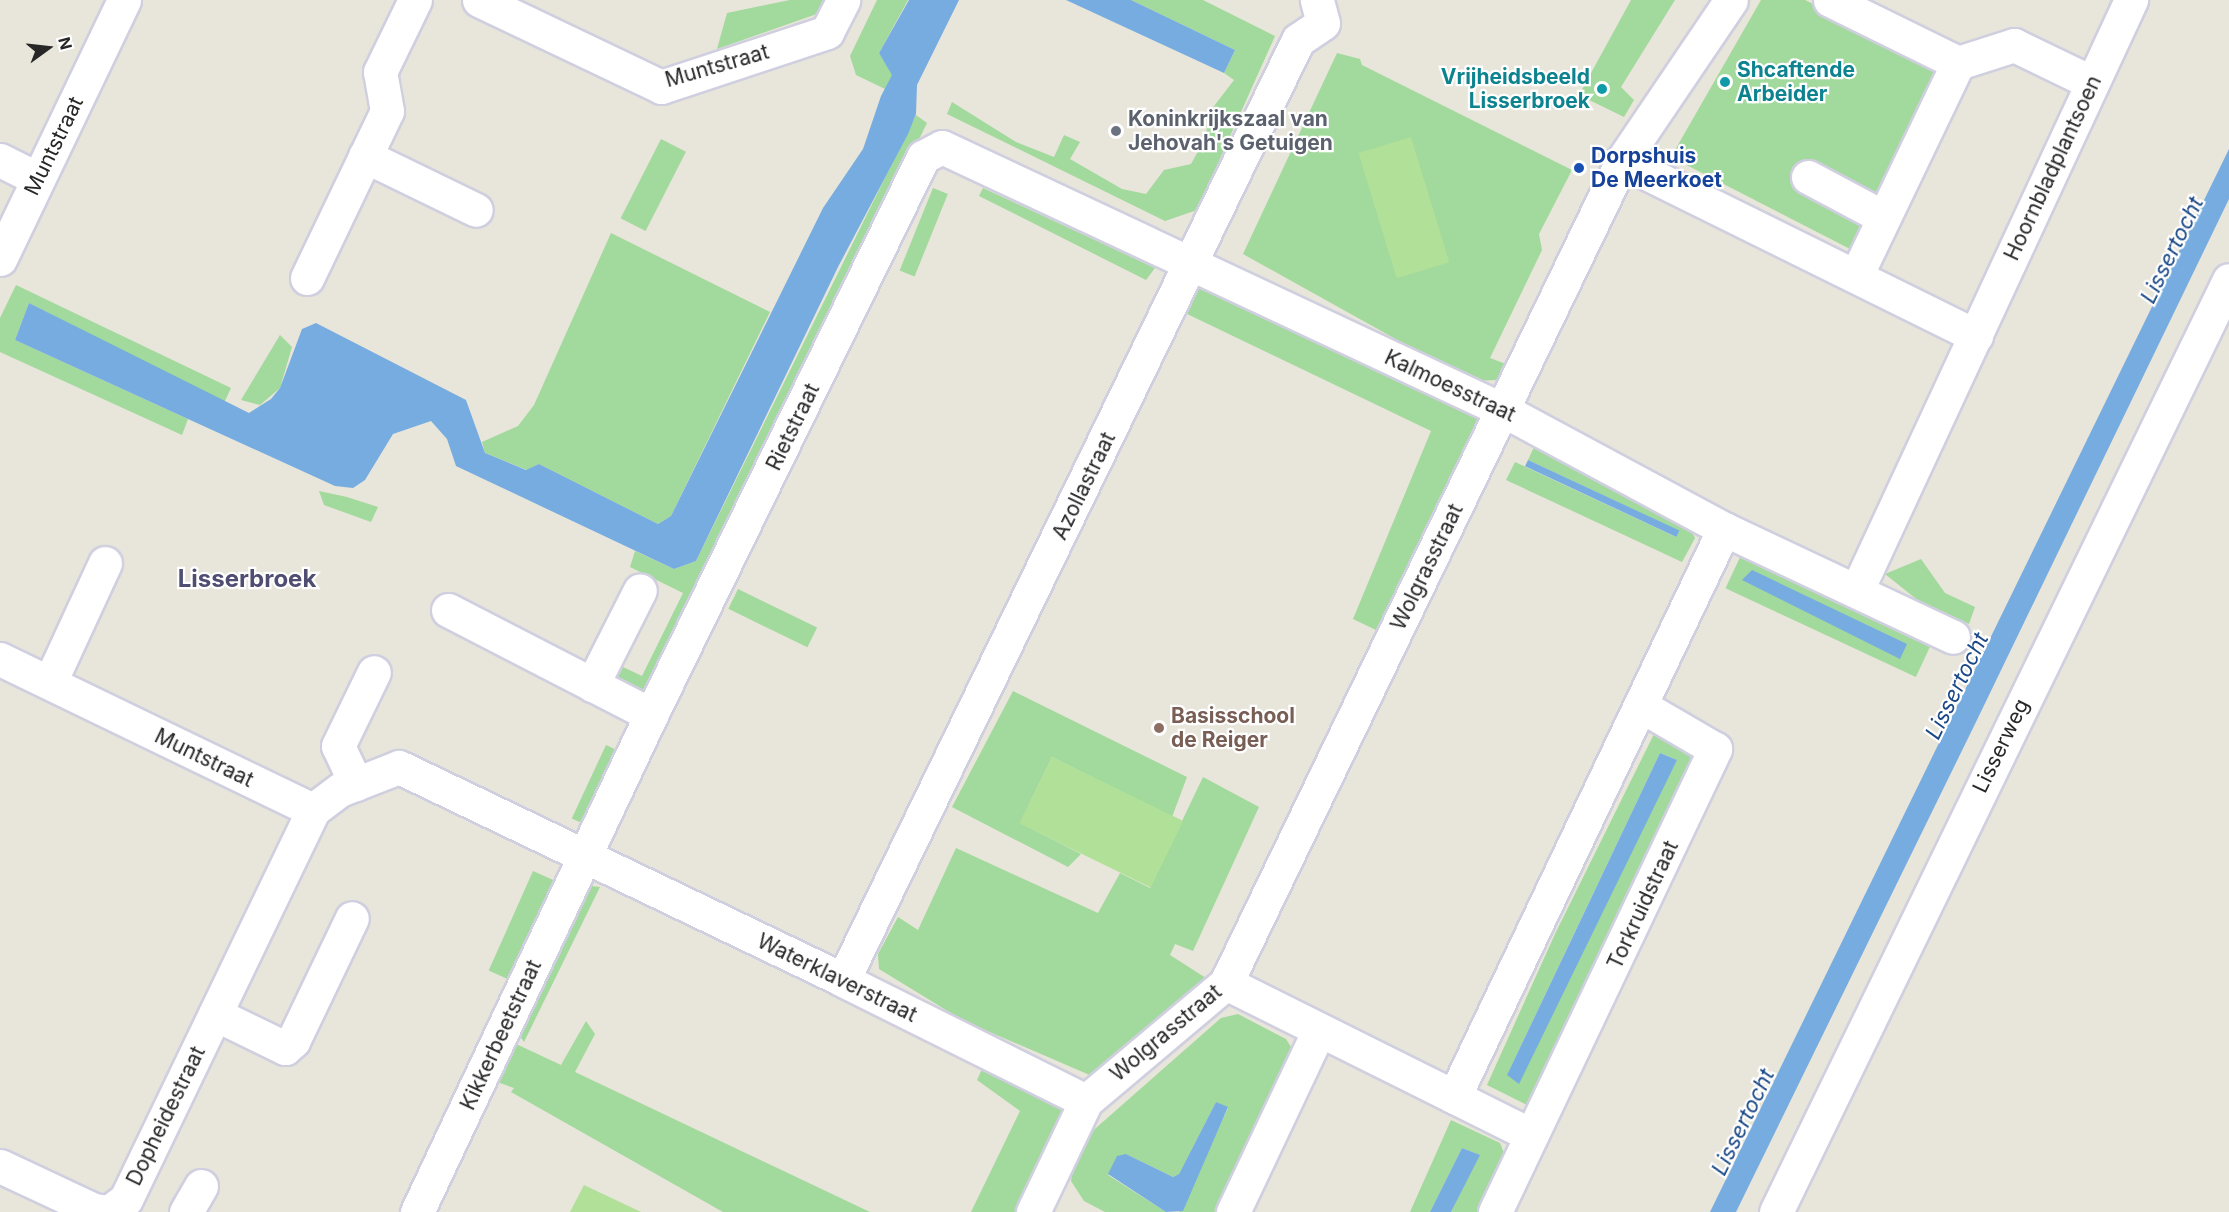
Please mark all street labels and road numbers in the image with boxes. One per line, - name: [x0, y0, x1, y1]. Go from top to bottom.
- street label: Muntstraat: [662, 39, 772, 93]
- street label: Hoornbladplantsoen: [1999, 72, 2107, 264]
- street label: Muntstraat: [19, 92, 89, 200]
- street label: Kalmoesstraat: [1381, 345, 1519, 427]
- street label: Rietstraat: [761, 379, 825, 475]
- street label: Azollastraat: [1047, 428, 1121, 544]
- street label: Wolgrasstraat: [1386, 500, 1468, 634]
- street label: Lisserweg: [1967, 695, 2035, 797]
- street label: Muntstraat: [150, 723, 258, 793]
- street label: Torkruidstraat: [1602, 837, 1684, 973]
- street label: Waterklaverstraat: [753, 928, 921, 1028]
- street label: Kikkerbeetstraat: [455, 956, 547, 1114]
- street label: Wolgrasstraat: [1105, 979, 1227, 1087]
- street label: Dopheidestraat: [121, 1042, 211, 1190]

